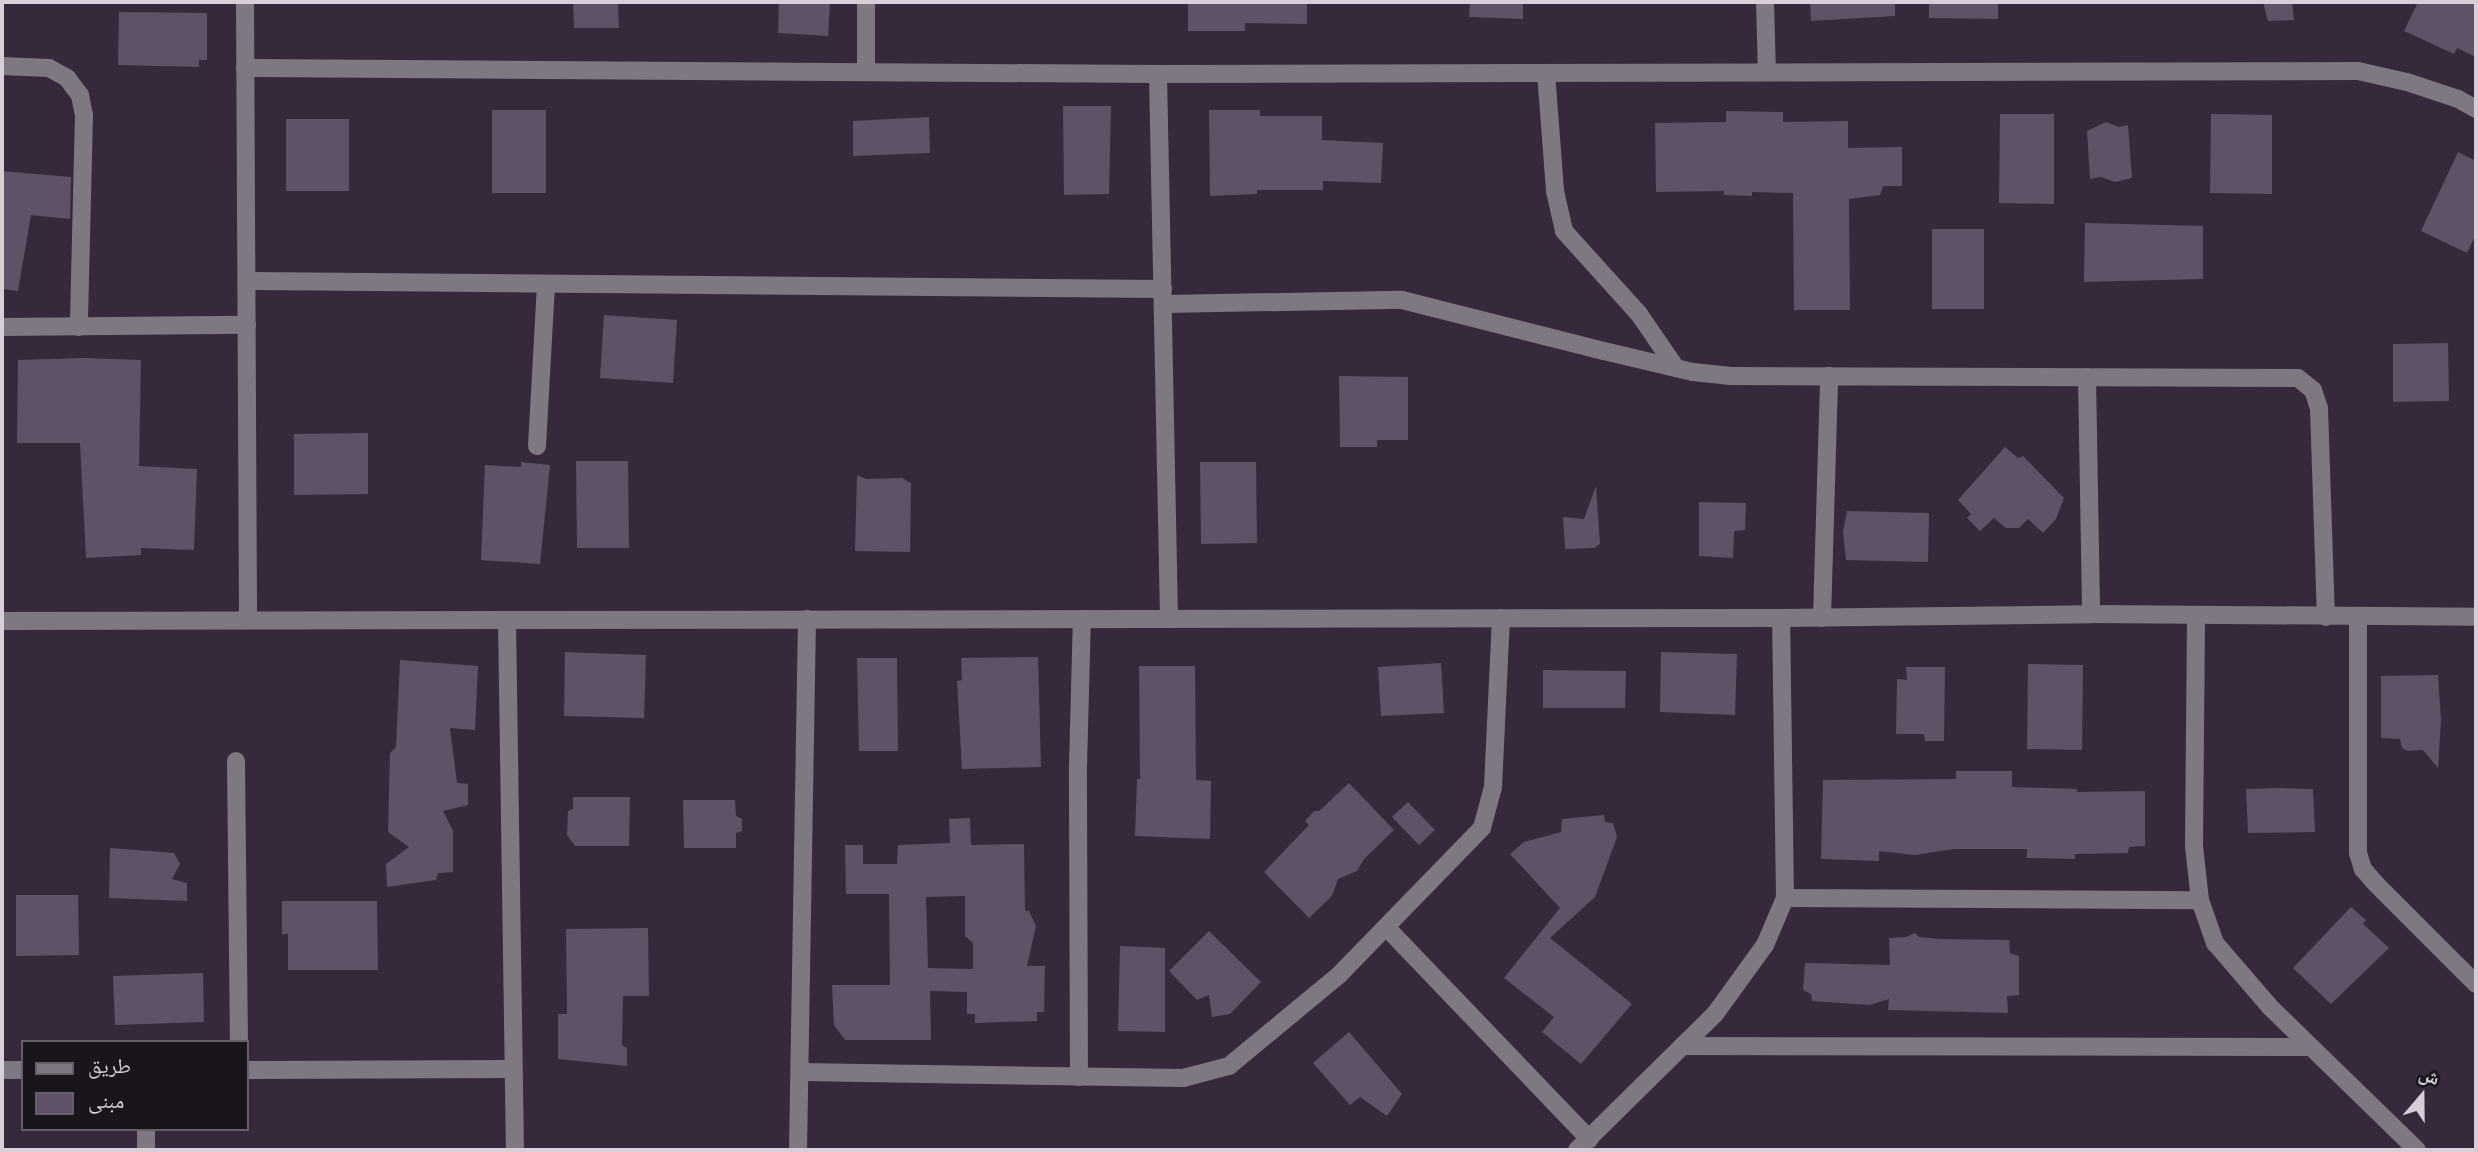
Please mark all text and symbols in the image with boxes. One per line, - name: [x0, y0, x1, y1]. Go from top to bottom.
- legend: [21, 1040, 248, 1131]
- text: طريق: [88, 1054, 131, 1078]
- north arrow: [2387, 1061, 2457, 1131]
- text: ش: [2416, 1062, 2443, 1090]
- text: مبنى: [88, 1089, 124, 1113]

